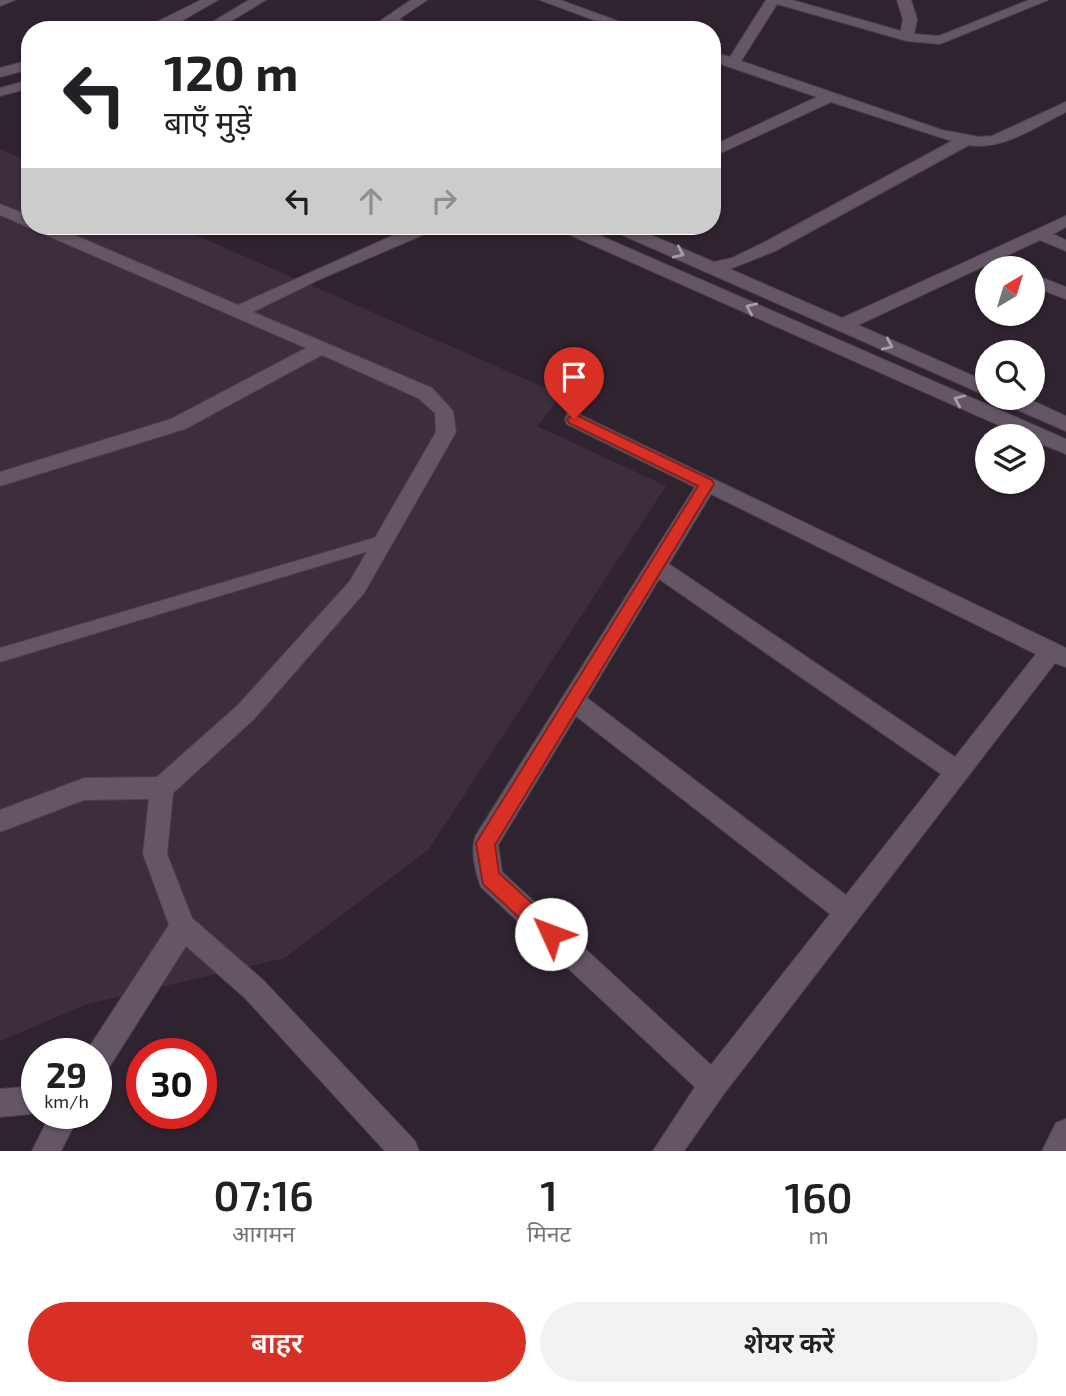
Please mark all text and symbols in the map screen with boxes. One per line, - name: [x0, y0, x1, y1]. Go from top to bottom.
- text: 120 m: [164, 42, 298, 101]
- icon: left: [49, 49, 140, 140]
- text: बाएँ मुड़ें: [164, 102, 252, 140]
- icon: left: [279, 182, 317, 220]
- icon: ahead: [352, 182, 390, 220]
- icon: right: [425, 182, 463, 220]
- one-way arrow: [672, 245, 685, 259]
- north arrow: [975, 256, 1045, 326]
- map controls: [975, 256, 1045, 494]
- one-way arrow: [745, 302, 758, 316]
- one-way arrow: [880, 337, 893, 351]
- button: search: [975, 340, 1045, 410]
- pin: [544, 347, 604, 419]
- icon: arrive: [555, 358, 593, 396]
- one-way arrow: [954, 394, 966, 408]
- button: layers: [975, 424, 1045, 494]
- position arrow: [514, 897, 588, 971]
- speed limit sign: 30: [126, 1038, 217, 1129]
- text: 29: [46, 1053, 87, 1095]
- text: km/h: [44, 1090, 89, 1112]
- text: 07:16: [213, 1169, 314, 1219]
- text: 1: [540, 1169, 558, 1219]
- text: 160: [785, 1171, 853, 1221]
- text: आगमन: [232, 1219, 295, 1247]
- text: मिनट: [527, 1219, 571, 1247]
- text: m: [809, 1221, 829, 1249]
- button: बाहर: [28, 1302, 526, 1382]
- button: शेयर करें: [540, 1302, 1038, 1382]

